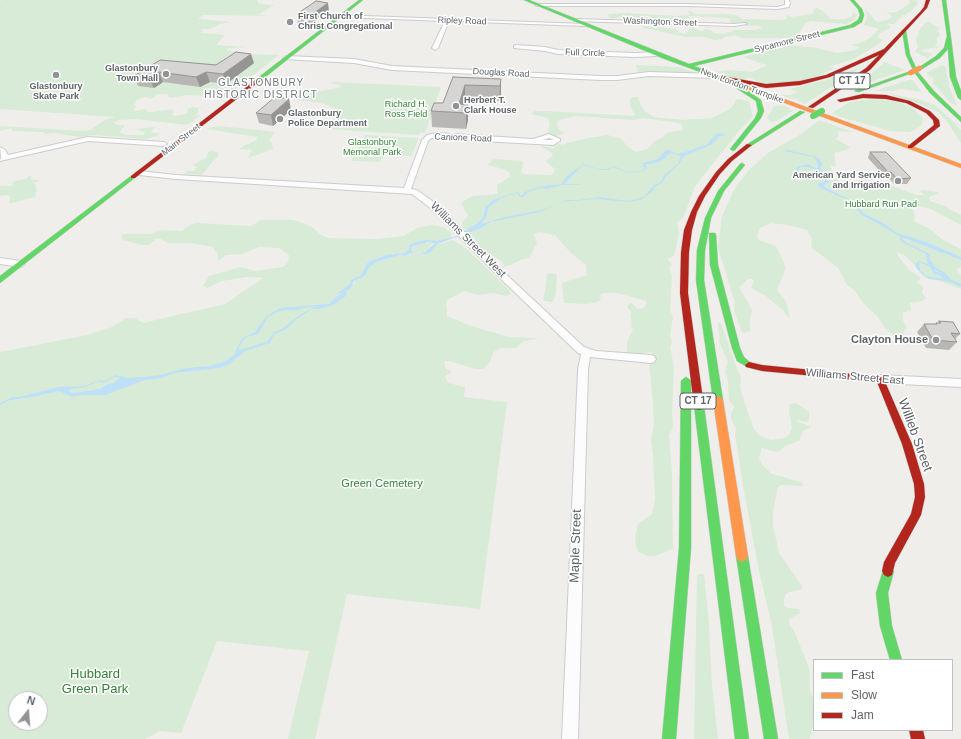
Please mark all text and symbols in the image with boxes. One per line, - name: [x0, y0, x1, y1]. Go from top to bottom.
- place label: First Church of Christ Congregational: [298, 12, 393, 33]
- street label: Ripley Road: [437, 15, 487, 27]
- street label: Washington Street: [623, 15, 697, 29]
- marker: First Church of Christ Congregational: [285, 17, 295, 27]
- street label: Sycamore Street: [753, 29, 821, 55]
- street label: Full Circle: [565, 47, 605, 59]
- place label: Glastonbury Town Hall: [105, 64, 158, 85]
- street label: Douglas Road: [472, 66, 530, 80]
- street label: New London Turnpike: [699, 66, 785, 106]
- marker: Glastonbury Town Hall: [161, 69, 171, 79]
- marker: Glastonbury Skate Park: [51, 70, 61, 80]
- road number: CT 17: [834, 73, 870, 89]
- district label: GLASTONBURY HISTORIC DISTRICT: [204, 77, 318, 100]
- place label: Glastonbury Skate Park: [29, 82, 83, 103]
- place label: Herbert T. Clark House: [464, 96, 517, 117]
- park label: Richard H. Ross Field: [385, 100, 427, 121]
- marker: Herbert T. Clark House: [451, 101, 461, 111]
- place label: Glastonbury Police Department: [288, 109, 367, 130]
- marker: Glastonbury Police Department: [275, 114, 285, 124]
- street label: Main Street: [160, 122, 202, 158]
- street label: Canione Road: [434, 132, 492, 144]
- park label: Glastonbury Memorial Park: [343, 138, 401, 159]
- place label: American Yard Service and Irrigation: [792, 171, 890, 192]
- marker: American Yard Service and Irrigation: [893, 176, 903, 186]
- street label: Williams Street West: [428, 200, 508, 280]
- park label: Hubbard Run Pad: [845, 200, 917, 210]
- place label: Clayton House: [851, 333, 928, 347]
- marker: Clayton House: [931, 335, 941, 345]
- street label: Williams Street East: [805, 366, 905, 388]
- road number: CT 17: [680, 393, 716, 409]
- street label: Willieb Street: [895, 396, 935, 474]
- park label: Green Cemetery: [341, 477, 423, 491]
- street label: Maple Street: [567, 509, 585, 583]
- legend: [813, 659, 953, 731]
- park label: Hubbard Green Park: [62, 666, 128, 697]
- text: Fast: [851, 668, 874, 682]
- text: Slow: [851, 688, 877, 702]
- north arrow: [8, 691, 48, 731]
- text: N: [26, 694, 37, 707]
- text: Jam: [851, 708, 874, 722]

